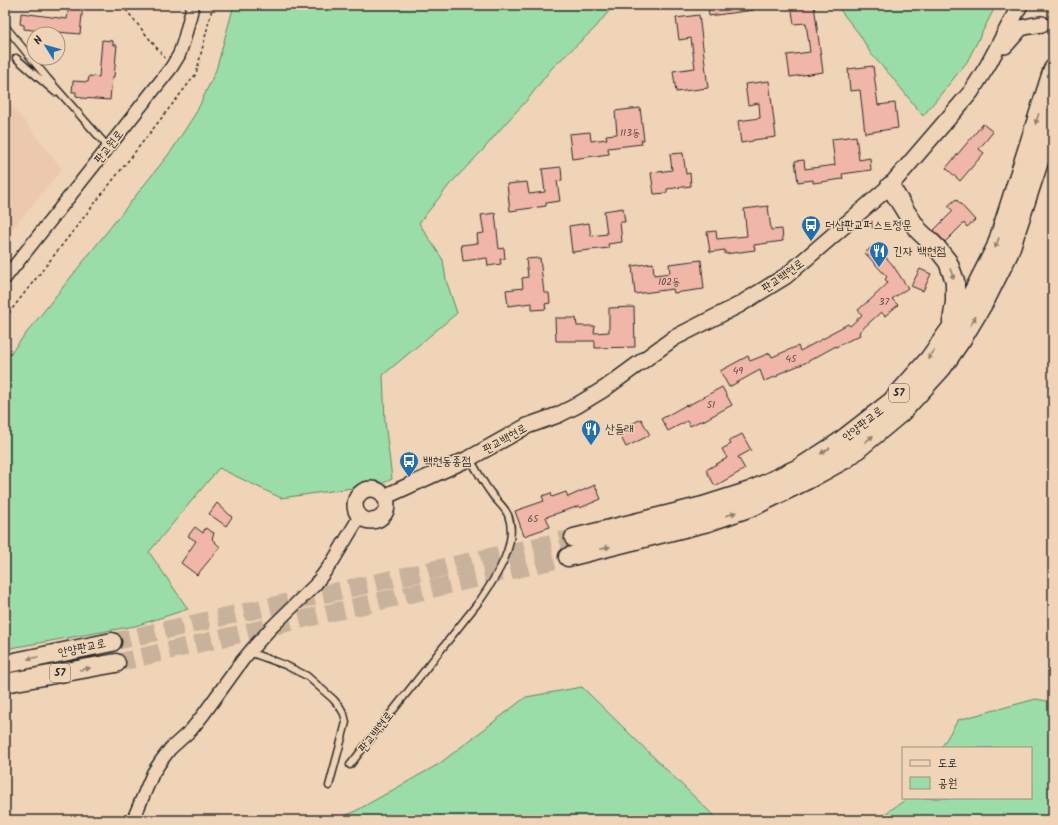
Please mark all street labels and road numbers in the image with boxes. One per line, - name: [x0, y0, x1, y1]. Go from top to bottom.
- street label: 판교원로: [90, 126, 128, 168]
- street label: 판교백현로: [758, 254, 808, 298]
- road number: 57: [889, 384, 909, 402]
- street label: 안양판교로: [838, 402, 888, 446]
- street label: 판교백현로: [479, 419, 531, 459]
- street label: 안양판교로: [56, 634, 108, 662]
- road number: 57: [50, 664, 70, 682]
- street label: 판교백현로: [354, 707, 398, 757]

